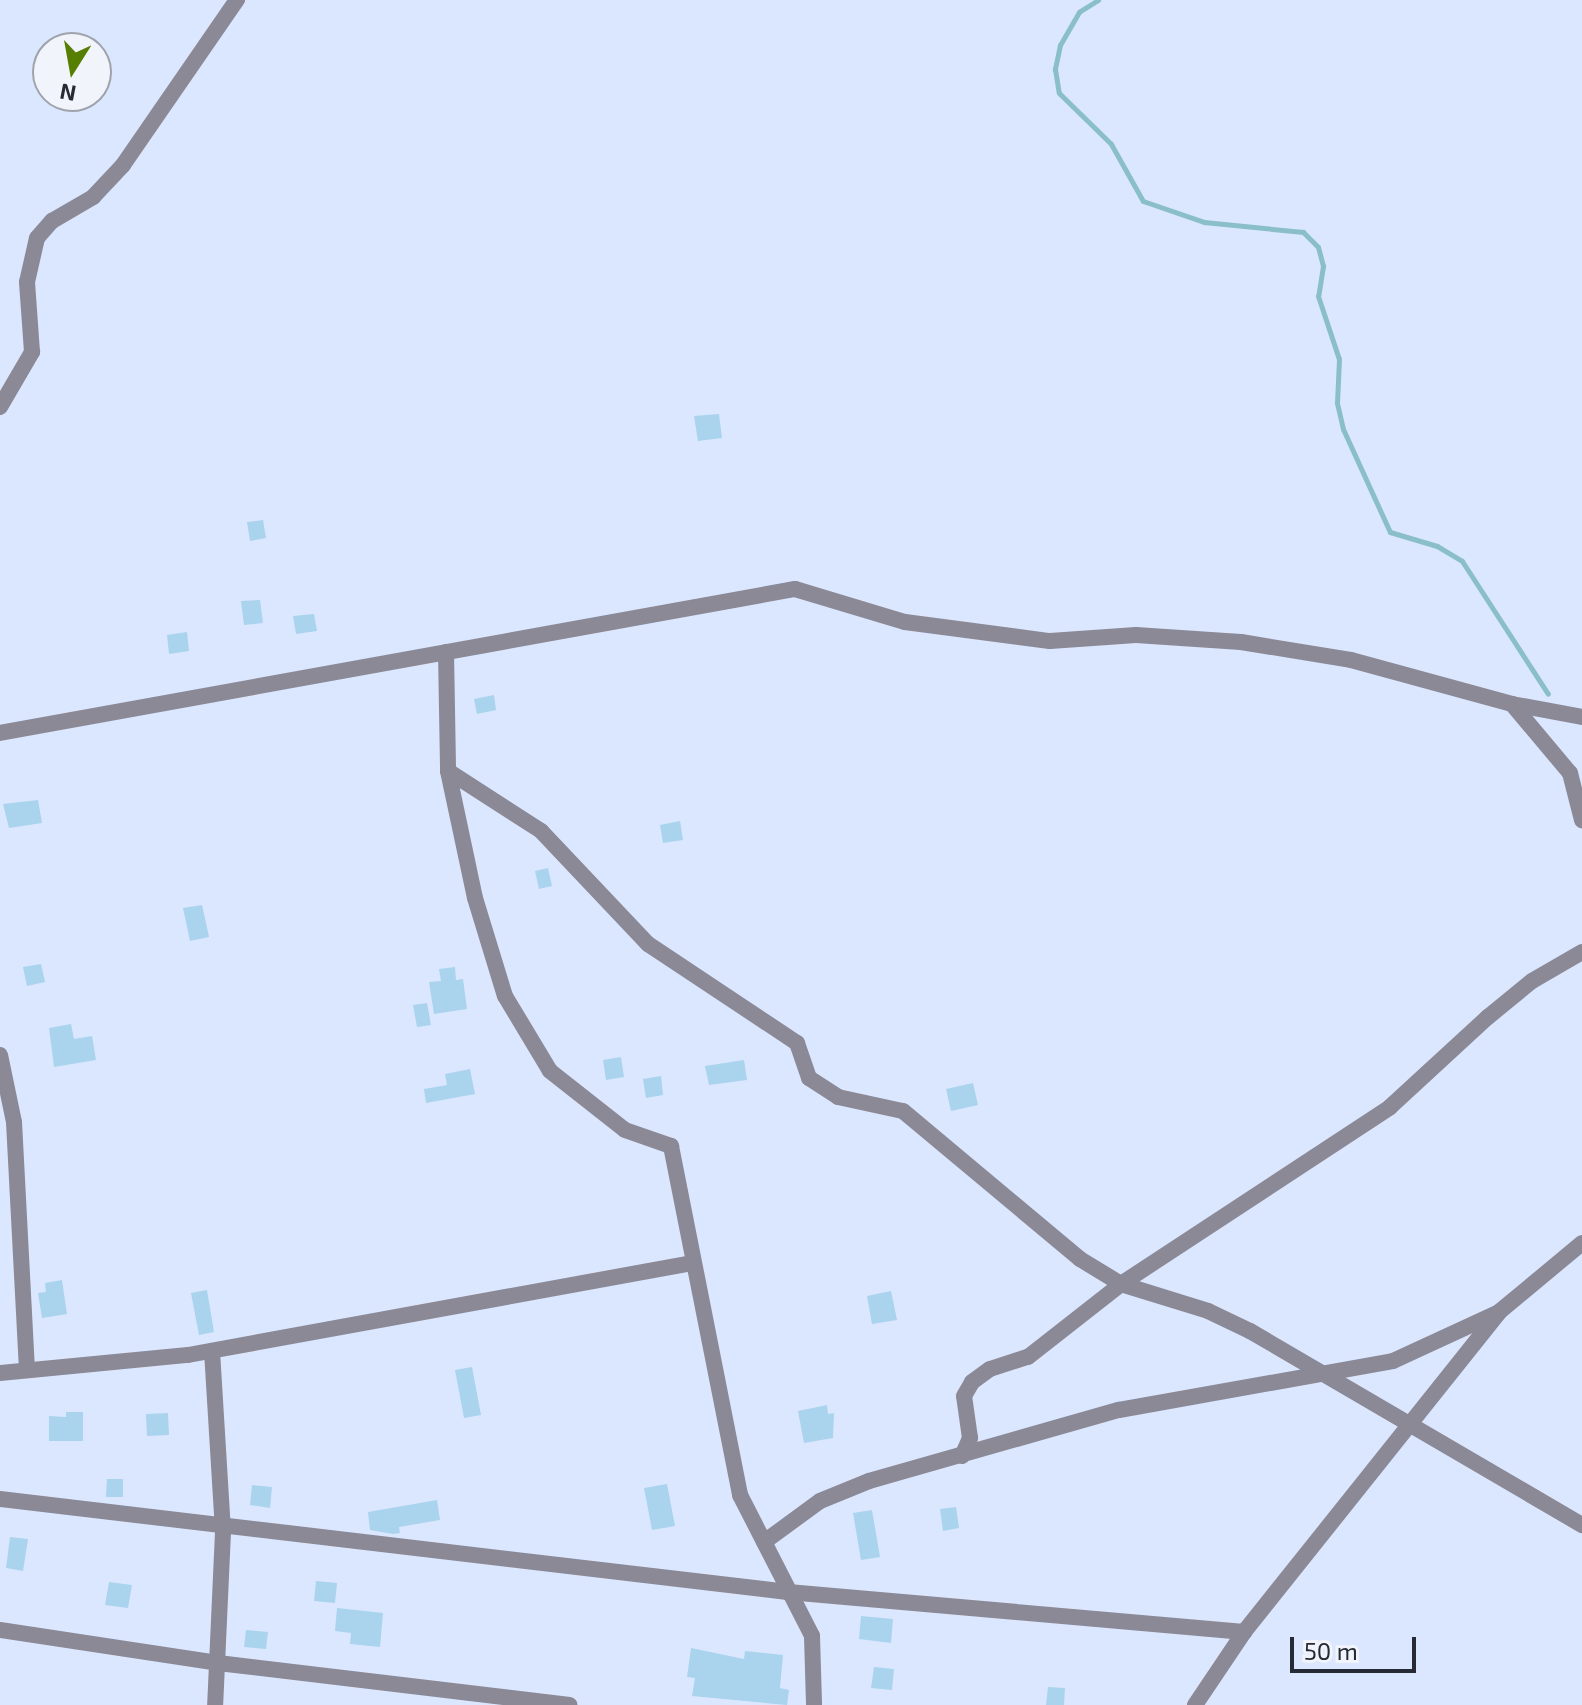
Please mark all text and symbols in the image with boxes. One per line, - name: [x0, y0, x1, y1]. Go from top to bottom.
- north arrow: [32, 32, 112, 112]
- text: N: [58, 79, 78, 108]
- scale bar: [1294, 1621, 1420, 1671]
- text: 50 m: [1304, 1636, 1358, 1665]

